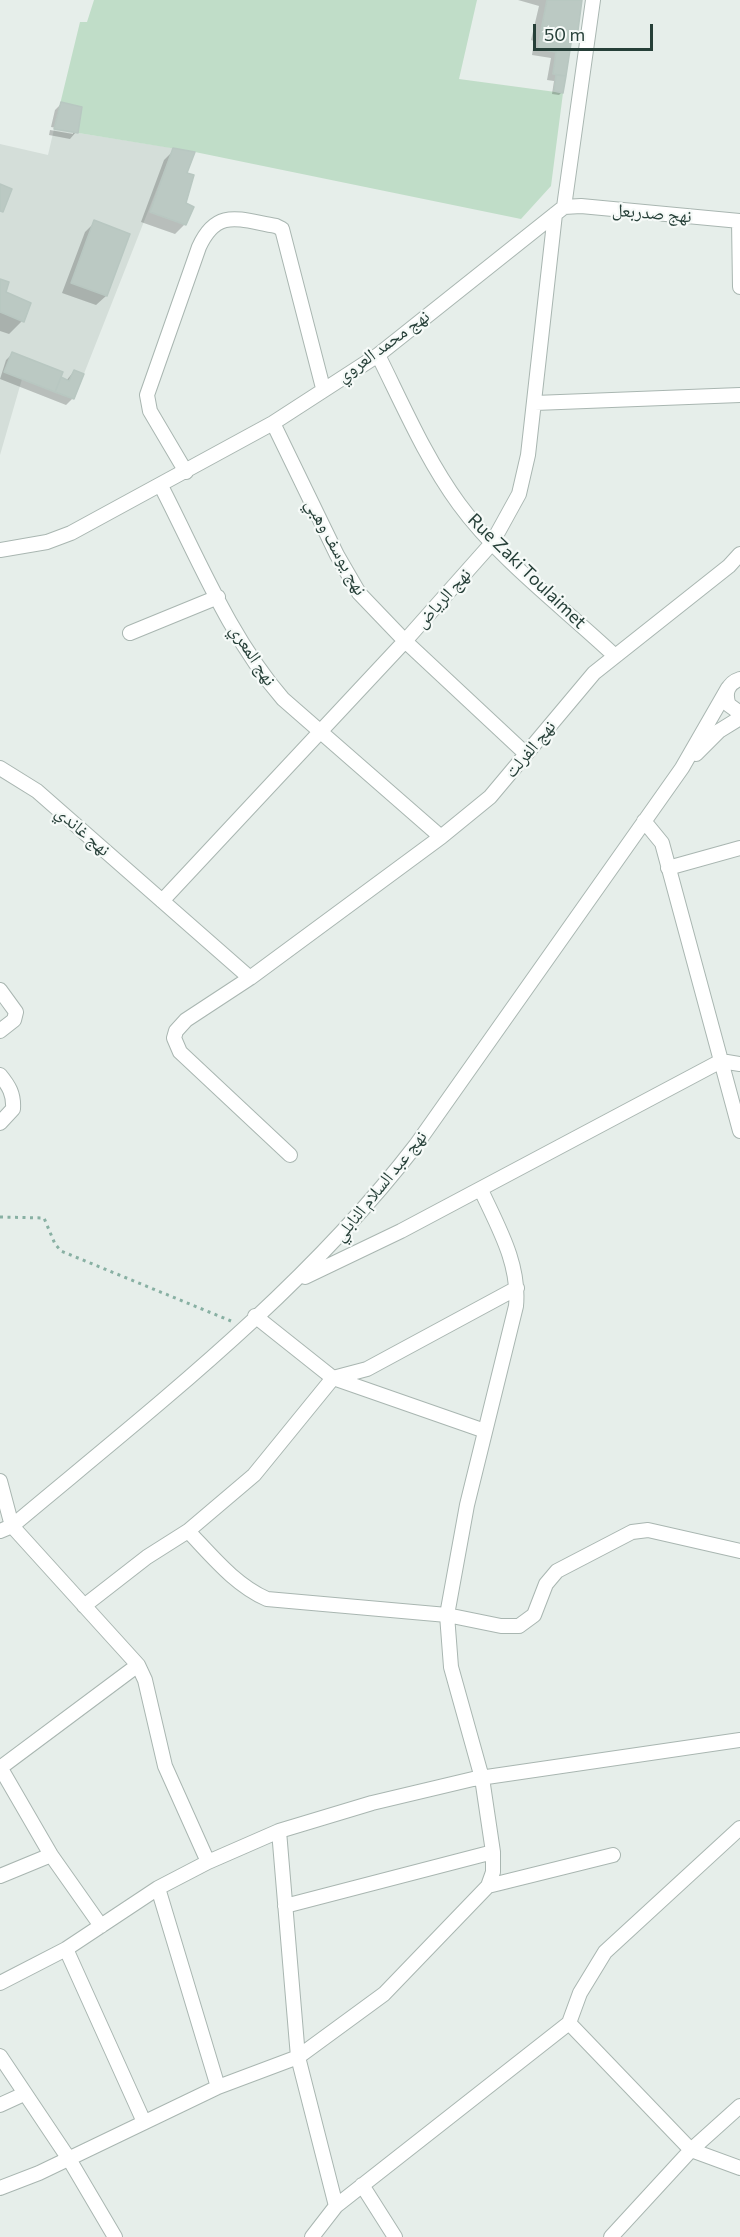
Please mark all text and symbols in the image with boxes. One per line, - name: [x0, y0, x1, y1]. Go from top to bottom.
- scale bar: [536, 12, 656, 50]
- text: 50 m: [544, 23, 585, 45]
- street label: نهج صدربعل: [611, 199, 693, 227]
- street label: نهج محمد العروي: [332, 305, 434, 387]
- street label: نهج يوسف وهبي: [301, 495, 371, 599]
- street label: Rue Zaki Toulaimet: [463, 509, 591, 633]
- street label: نهج الرياض: [411, 564, 475, 632]
- street label: نهج المعري: [225, 620, 281, 690]
- street label: نهج الفرلت: [500, 716, 560, 782]
- street label: نهج غاندي: [51, 801, 115, 861]
- street label: نهج عبد السلام النابلي: [329, 1126, 431, 1246]

